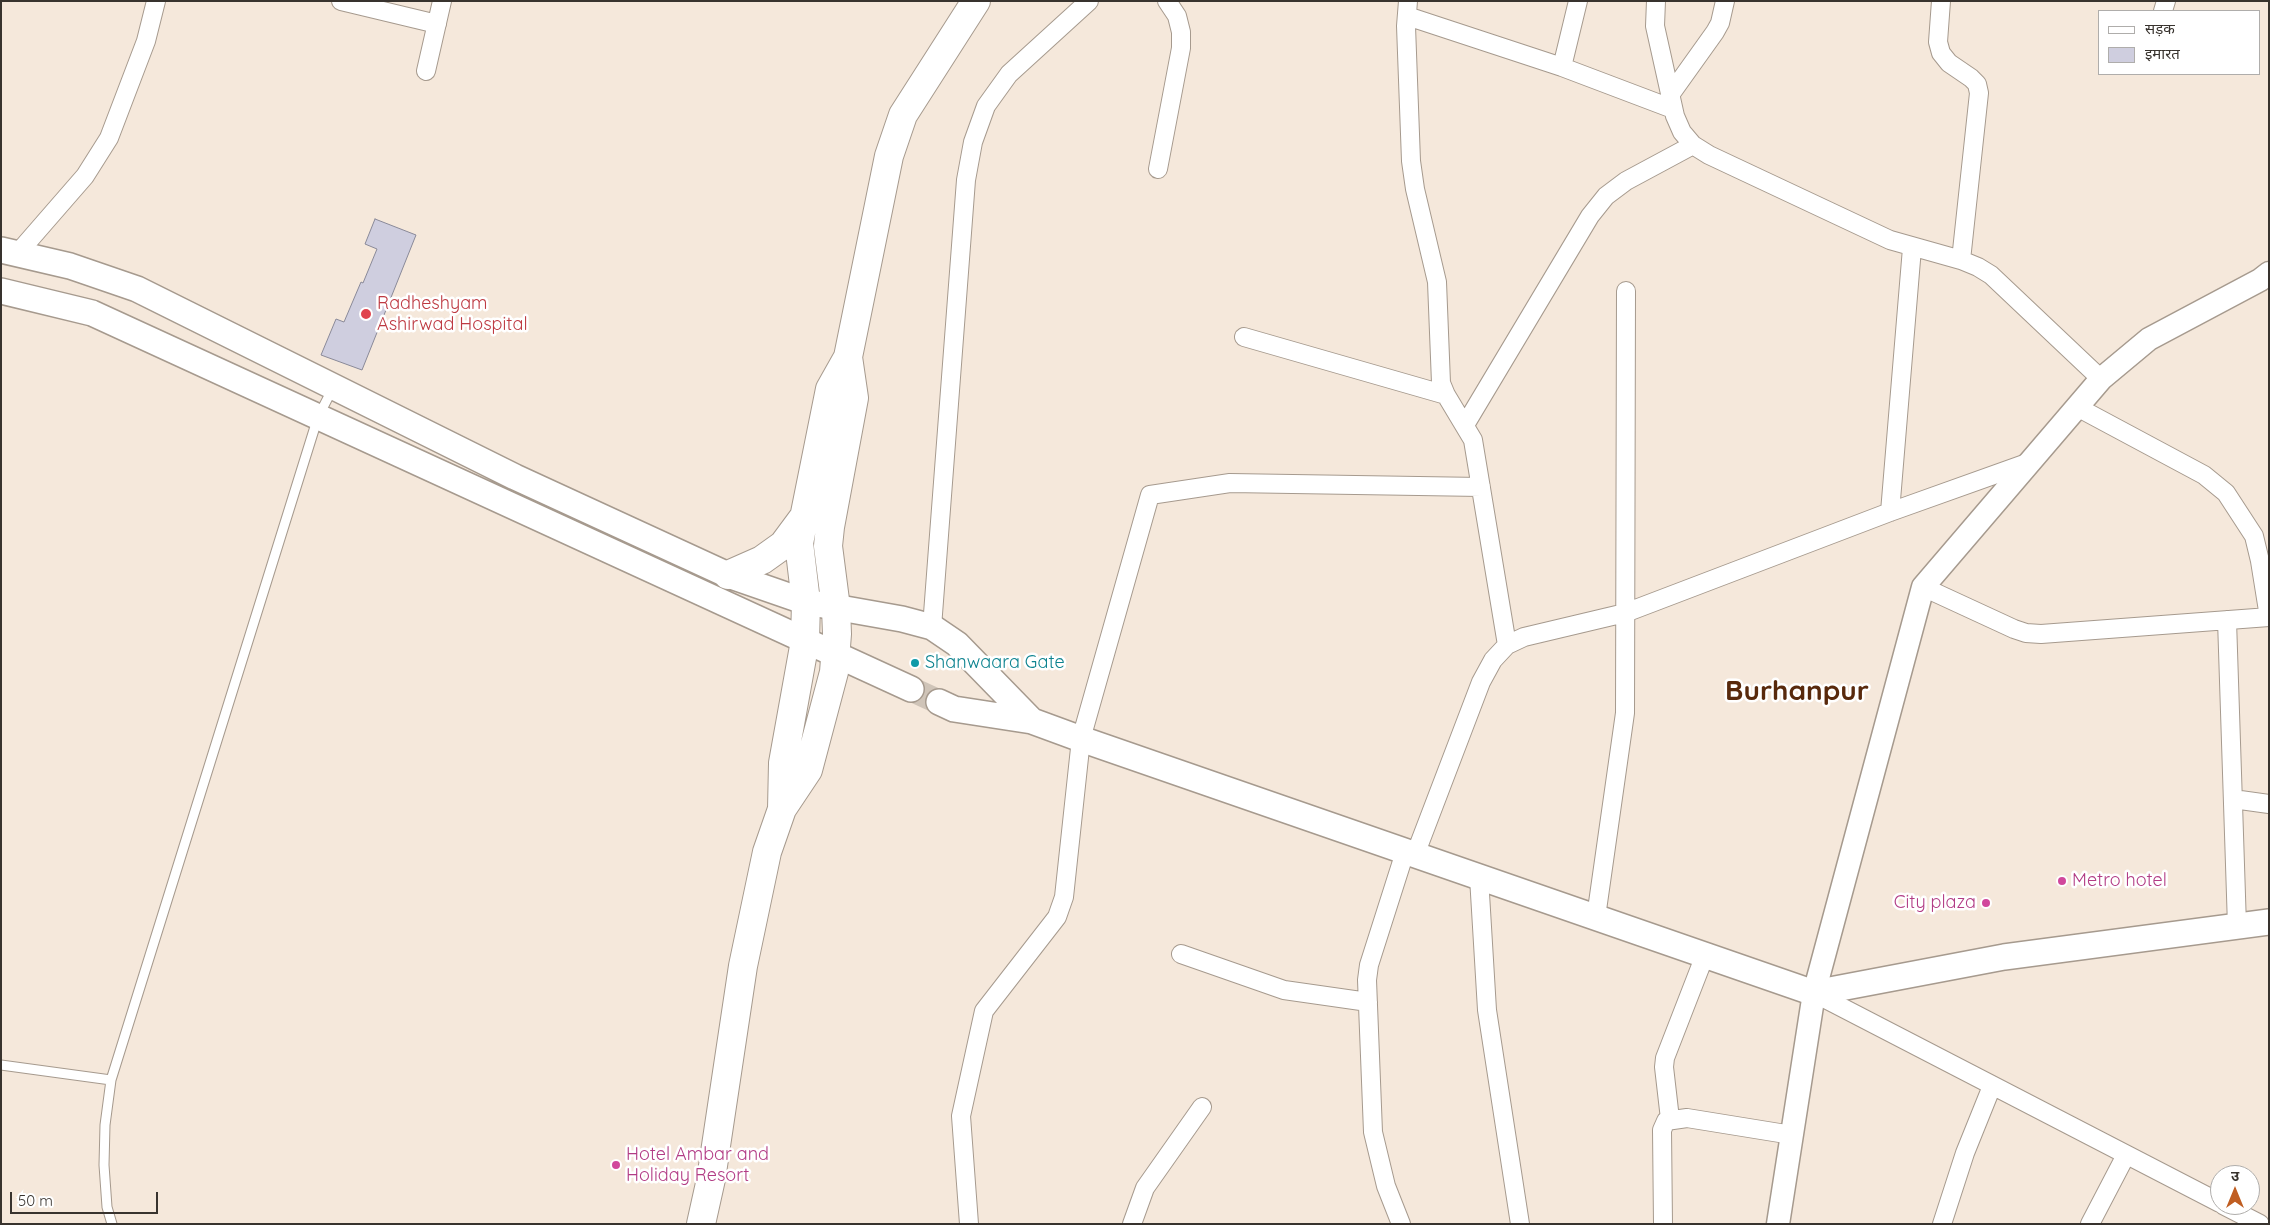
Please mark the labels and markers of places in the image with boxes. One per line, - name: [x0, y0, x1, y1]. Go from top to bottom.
- place label: Radheshyam Ashirwad Hospital: [377, 293, 528, 336]
- marker: Radheshyam Ashirwad Hospital: [359, 307, 373, 321]
- place label: Shanwaara Gate: [925, 652, 1065, 674]
- marker: Shanwaara Gate: [909, 657, 921, 669]
- place label: Metro hotel: [2072, 870, 2167, 892]
- marker: Metro hotel: [2056, 875, 2068, 887]
- place label: City plaza: [1894, 892, 1976, 914]
- marker: City plaza: [1980, 897, 1992, 909]
- place label: Hotel Ambar and Holiday Resort: [626, 1144, 769, 1186]
- marker: Hotel Ambar and Holiday Resort: [610, 1159, 622, 1171]

